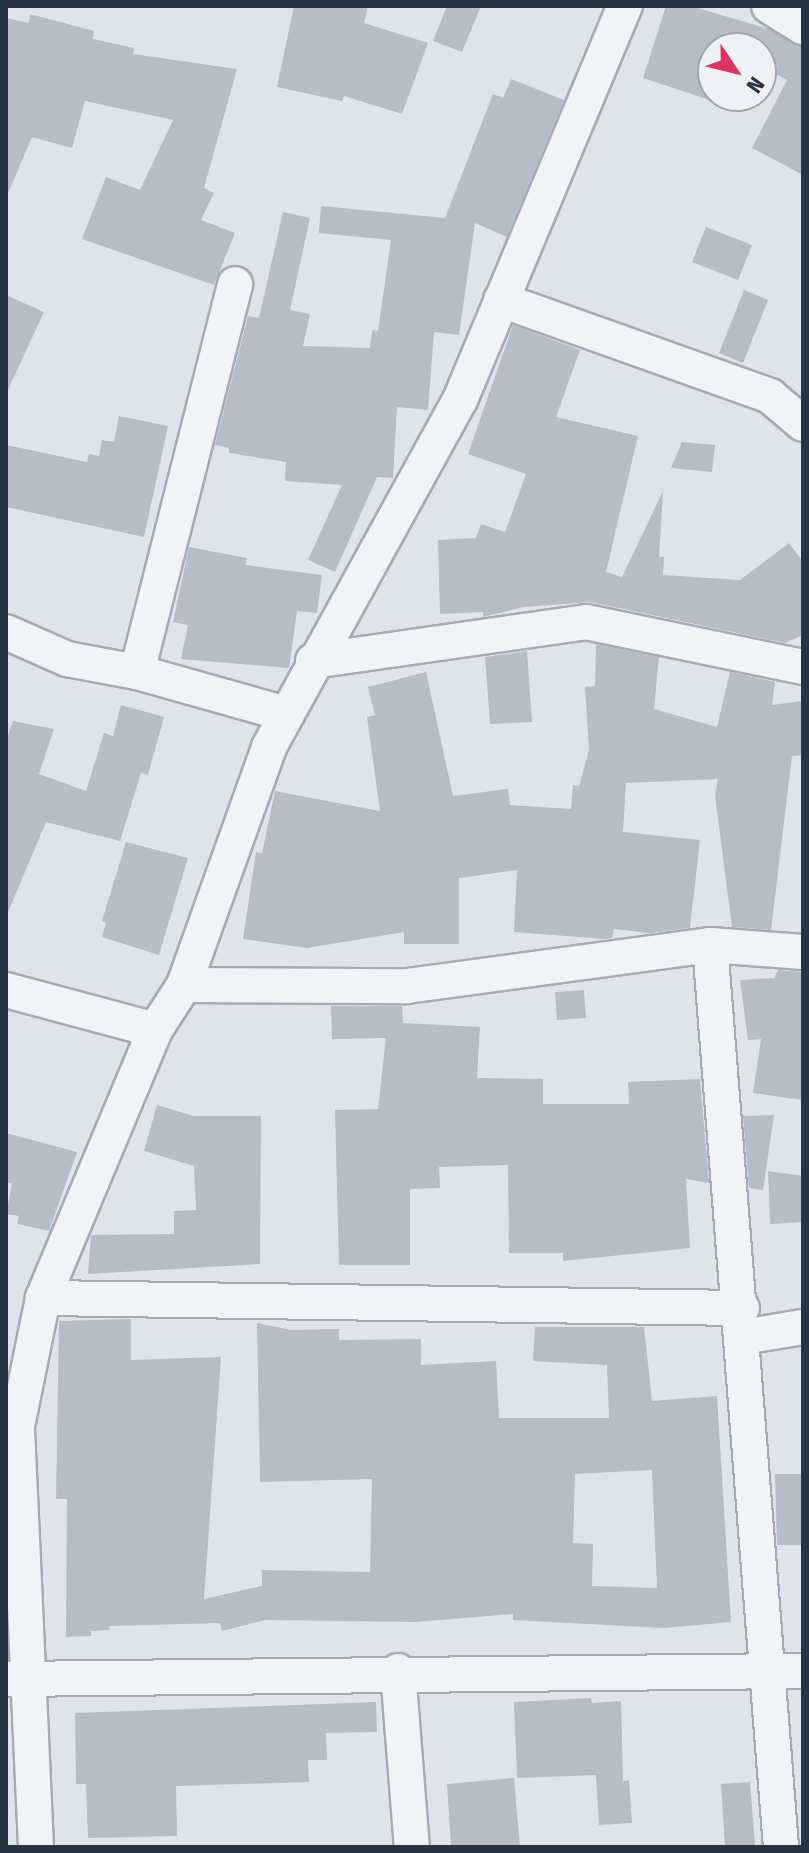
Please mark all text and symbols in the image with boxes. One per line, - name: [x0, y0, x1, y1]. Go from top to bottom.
- north arrow: [697, 32, 777, 112]
- text: N: [741, 72, 770, 98]

